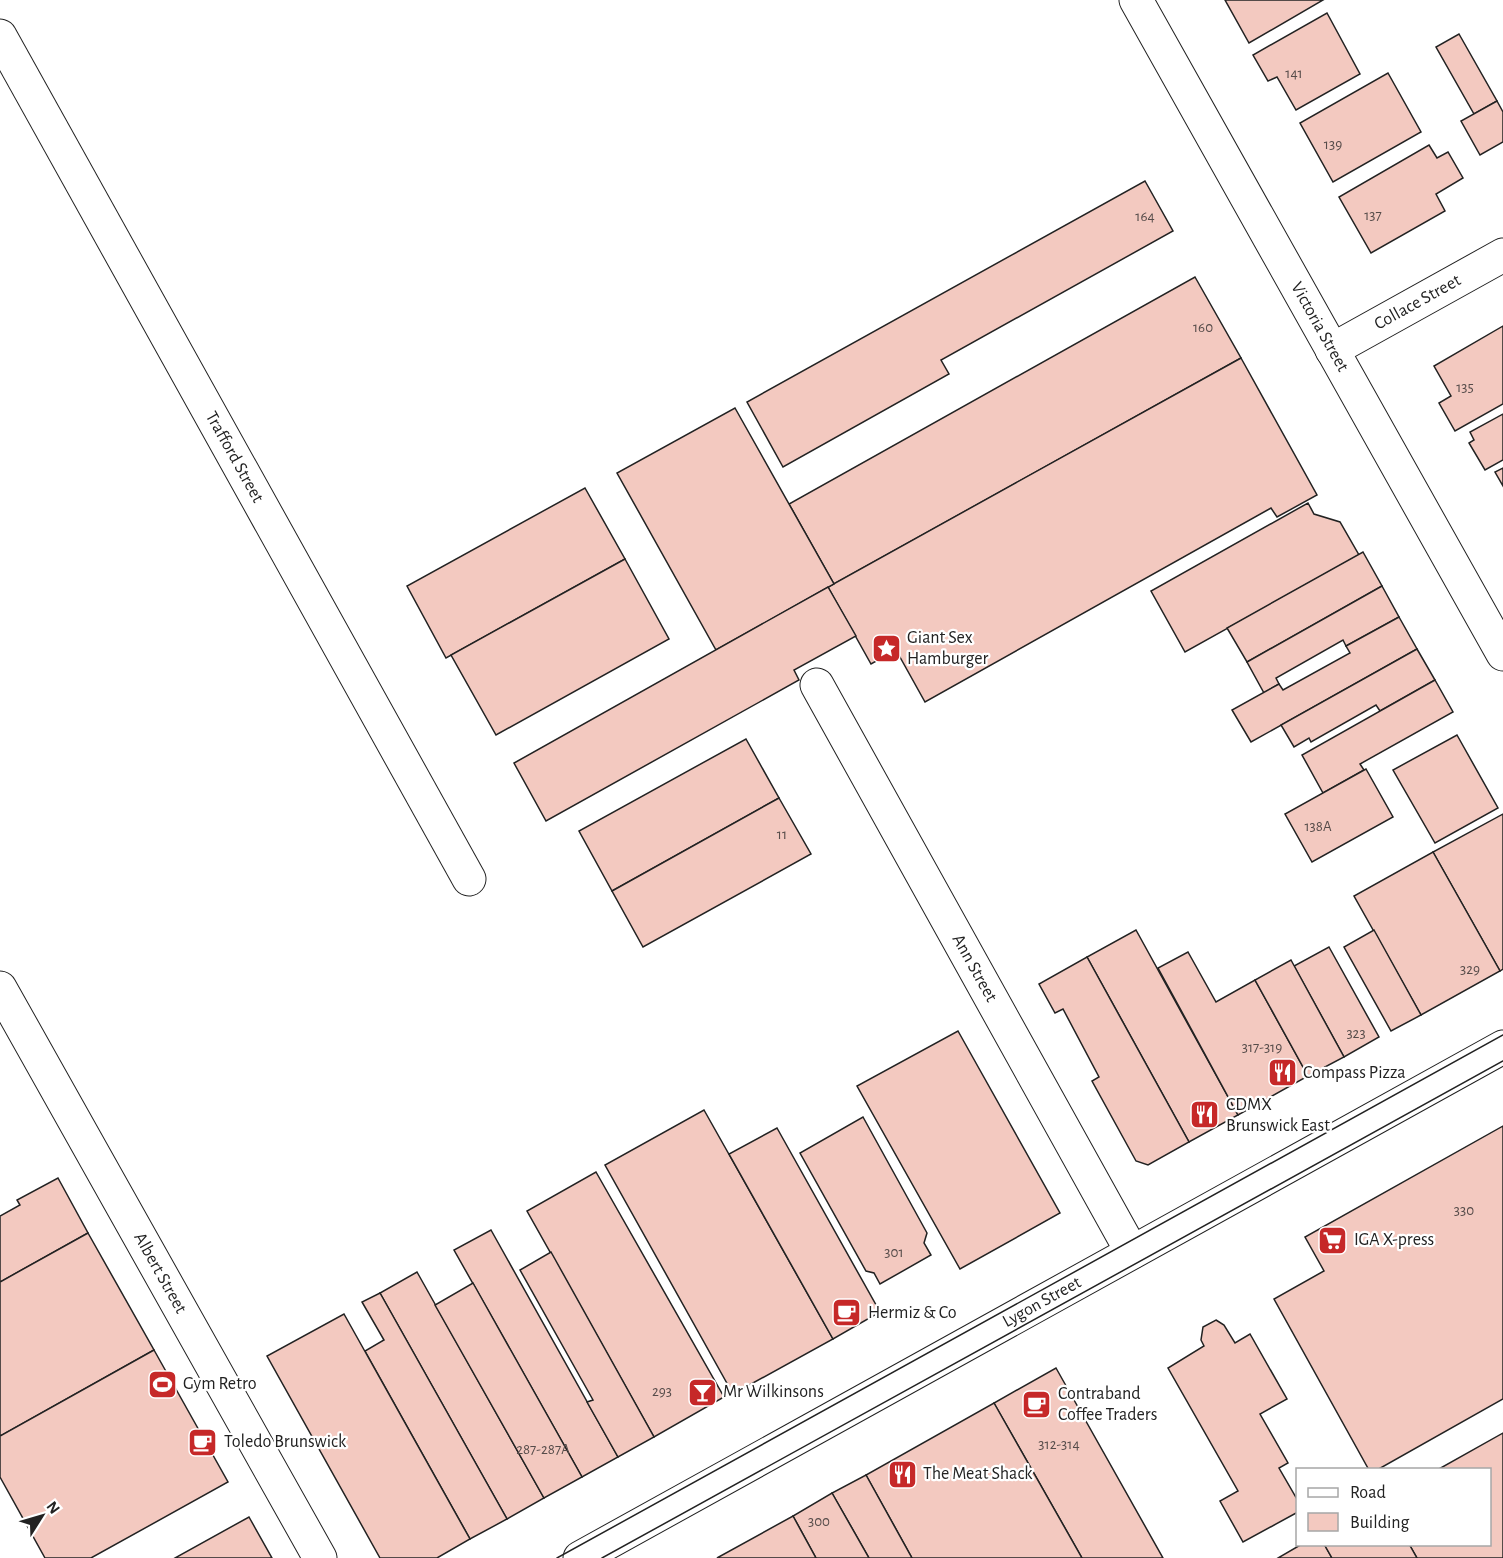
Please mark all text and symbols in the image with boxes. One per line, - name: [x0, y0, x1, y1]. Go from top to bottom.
- house number: 141: [1285, 66, 1303, 81]
- house number: 139: [1324, 137, 1342, 152]
- house number: 137: [1364, 208, 1382, 223]
- house number: 164: [1135, 209, 1155, 224]
- street label: Collace Street: [1371, 271, 1464, 334]
- street label: Victoria Street: [1287, 279, 1352, 375]
- house number: 160: [1193, 320, 1213, 335]
- house number: 135: [1456, 380, 1474, 395]
- street label: Trafford Street: [202, 409, 267, 506]
- place label: Giant Sex Hamburger: [907, 629, 989, 668]
- place icon: Giant Sex Hamburger: [870, 632, 902, 664]
- house number: 138A: [1304, 819, 1332, 834]
- house number: 11: [777, 827, 787, 842]
- street label: Ann Street: [949, 931, 1000, 1005]
- house number: 329: [1460, 962, 1480, 977]
- house number: 323: [1346, 1026, 1366, 1041]
- house number: 317-319: [1242, 1040, 1282, 1055]
- restaurant icon: Compass Pizza: [1266, 1057, 1298, 1089]
- place label: Compass Pizza: [1303, 1064, 1406, 1082]
- place label: CDMX Brunswick East: [1226, 1096, 1330, 1135]
- restaurant icon: CDMX Brunswick East: [1189, 1099, 1221, 1131]
- house number: 330: [1454, 1203, 1474, 1218]
- supermarket icon: IGA X-press: [1317, 1224, 1349, 1256]
- street label: Albert Street: [130, 1230, 190, 1317]
- place label: IGA X-press: [1354, 1231, 1434, 1249]
- house number: 301: [884, 1245, 904, 1260]
- street label: Lygon Street: [1000, 1273, 1084, 1331]
- cafe icon: Hermiz & Co: [831, 1297, 863, 1329]
- place label: Hermiz & Co: [868, 1304, 957, 1322]
- sports icon: Gym Retro: [146, 1368, 178, 1400]
- place label: Gym Retro: [183, 1375, 257, 1393]
- bar icon: Mr Wilkinsons: [686, 1376, 718, 1408]
- place label: Mr Wilkinsons: [723, 1383, 824, 1401]
- house number: 293: [652, 1384, 672, 1399]
- place label: Contraband Coffee Traders: [1058, 1385, 1157, 1424]
- cafe icon: Contraband Coffee Traders: [1021, 1388, 1053, 1420]
- cafe icon: Toledo Brunswick: [187, 1426, 219, 1458]
- place label: Toledo Brunswick: [224, 1433, 347, 1451]
- house number: 312-314: [1038, 1437, 1080, 1452]
- house number: 287-287A: [516, 1442, 570, 1457]
- restaurant icon: The Meat Shack: [886, 1458, 918, 1490]
- place label: The Meat Shack: [923, 1465, 1033, 1483]
- legend: [1296, 1468, 1491, 1546]
- text: Road: [1350, 1484, 1386, 1502]
- north arrow: [12, 1486, 72, 1546]
- text: N: [43, 1498, 63, 1517]
- house number: 300: [808, 1514, 830, 1529]
- text: Building: [1350, 1514, 1410, 1532]

